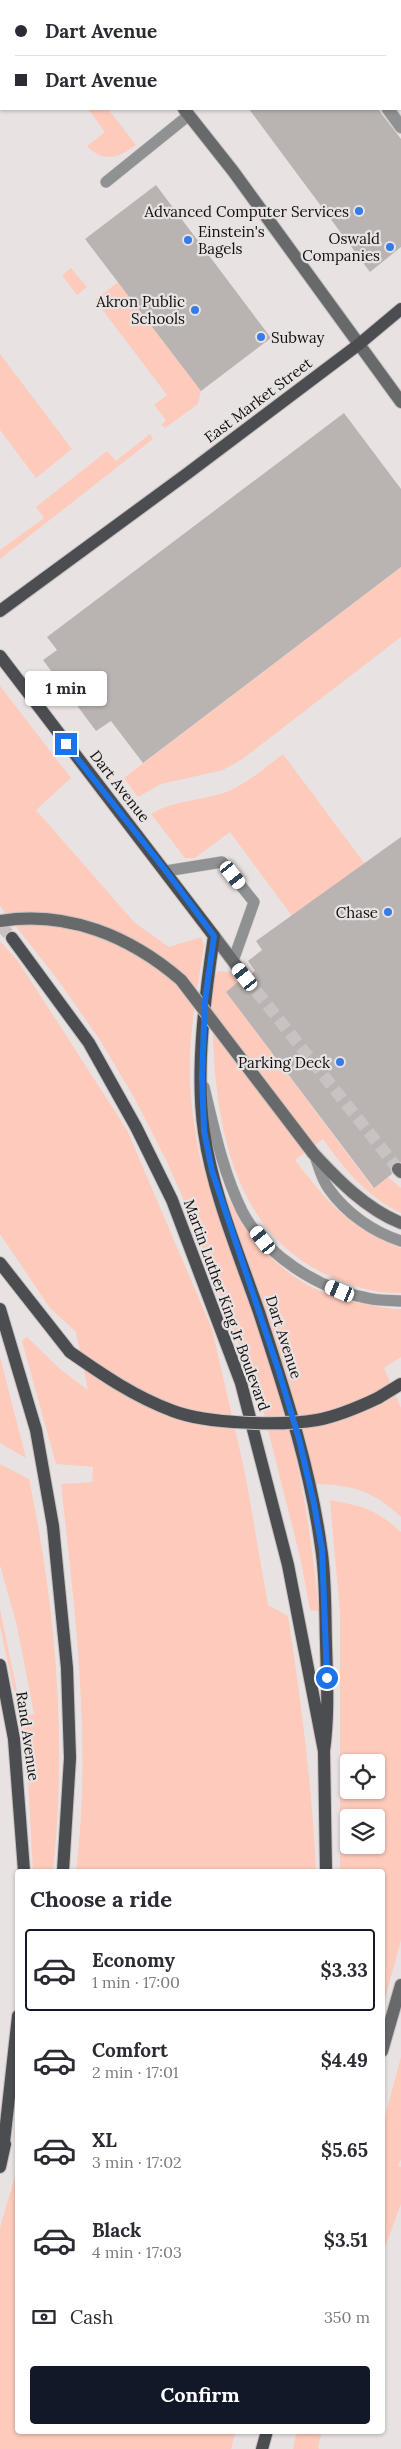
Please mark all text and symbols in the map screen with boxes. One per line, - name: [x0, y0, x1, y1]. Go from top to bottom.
- text: Dart Avenue: [45, 19, 157, 43]
- text: Dart Avenue: [45, 68, 157, 92]
- place label: Advanced Computer Services: [144, 202, 349, 221]
- marker: Advanced Computer Services: [353, 205, 365, 217]
- place label: Einstein's Bagels: [198, 222, 265, 258]
- place label: Oswald Companies: [302, 229, 380, 265]
- marker: Einstein's Bagels: [182, 234, 194, 246]
- marker: Oswald Companies: [384, 241, 396, 253]
- place label: Akron Public Schools: [95, 292, 185, 328]
- marker: Akron Public Schools: [189, 304, 201, 316]
- place label: Subway: [271, 328, 324, 347]
- marker: Subway: [255, 331, 267, 343]
- street label: East Market Street: [200, 353, 316, 447]
- callout: 1 min: [25, 672, 107, 706]
- text: 1 min: [46, 678, 86, 698]
- route end: [55, 733, 77, 755]
- street label: Dart Avenue: [86, 746, 154, 826]
- car: [217, 859, 248, 891]
- place label: Chase: [336, 903, 378, 922]
- marker: Chase: [382, 906, 394, 918]
- car: [229, 961, 260, 993]
- place label: Parking Deck: [238, 1053, 330, 1072]
- marker: Parking Deck: [334, 1056, 346, 1068]
- street label: Martin Luther King Jr Boulevard: [180, 1197, 274, 1413]
- car: [247, 1224, 278, 1256]
- car: [323, 1278, 356, 1304]
- street label: Dart Avenue: [262, 1293, 306, 1381]
- route start: [316, 1667, 338, 1689]
- street label: Rand Avenue: [12, 1690, 44, 1782]
- map controls: [340, 1754, 385, 1854]
- button: locate: [340, 1754, 385, 1799]
- button: layers: [340, 1809, 385, 1854]
- text: Choose a ride: [30, 1885, 172, 1913]
- icon: car: [32, 1948, 77, 1993]
- text: Economy: [92, 1948, 175, 1972]
- text: $3.33: [320, 1958, 368, 1982]
- text: 1 min · 17:00: [92, 1972, 180, 1992]
- icon: car: [32, 2038, 77, 2083]
- text: Comfort: [92, 2038, 168, 2062]
- text: $4.49: [321, 2048, 368, 2072]
- text: 2 min · 17:01: [92, 2062, 179, 2082]
- icon: car: [32, 2128, 77, 2173]
- text: XL: [92, 2128, 117, 2152]
- text: $5.65: [321, 2138, 368, 2162]
- text: 3 min · 17:02: [92, 2152, 182, 2172]
- icon: car: [32, 2218, 77, 2263]
- text: Black: [92, 2218, 141, 2242]
- text: $3.51: [324, 2228, 368, 2252]
- text: 4 min · 17:03: [92, 2242, 182, 2262]
- icon: cash: [30, 2303, 58, 2331]
- text: Cash: [70, 2305, 113, 2329]
- text: 350 m: [324, 2307, 370, 2327]
- button: Confirm: [30, 2366, 370, 2424]

